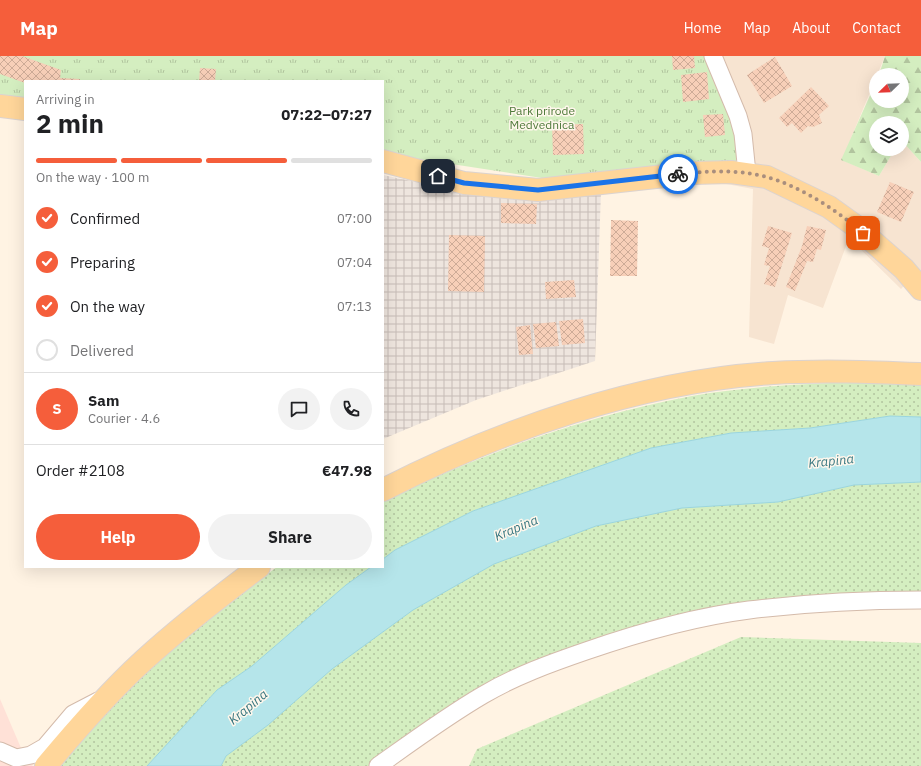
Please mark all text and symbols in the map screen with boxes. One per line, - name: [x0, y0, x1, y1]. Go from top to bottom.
- text: Map: [20, 16, 58, 40]
- text: Home: [684, 19, 721, 37]
- text: Map: [743, 19, 770, 37]
- text: About: [792, 19, 830, 37]
- text: Contact: [852, 19, 901, 37]
- north arrow: [869, 68, 909, 108]
- map controls: [869, 68, 909, 156]
- text: Arriving in: [36, 91, 95, 108]
- park label: Park prirode Medvednica: [509, 103, 575, 132]
- text: 07:22–07:27: [281, 105, 372, 124]
- text: 2 min: [36, 106, 104, 140]
- button: layers: [869, 116, 909, 156]
- courier: [658, 154, 698, 194]
- pin: [421, 159, 455, 193]
- icon: bike: [667, 163, 689, 185]
- icon: home: [427, 165, 449, 187]
- text: On the way · 100 m: [36, 169, 149, 186]
- icon: check: [36, 207, 58, 229]
- text: Confirmed: [70, 209, 140, 228]
- text: 07:00: [337, 210, 372, 227]
- pin: [846, 216, 880, 250]
- icon: bag: [852, 222, 874, 244]
- icon: check: [36, 251, 58, 273]
- text: Preparing: [70, 253, 135, 272]
- text: 07:04: [337, 254, 372, 271]
- icon: check: [36, 295, 58, 317]
- text: On the way: [70, 297, 145, 316]
- text: 07:13: [337, 298, 372, 315]
- text: Delivered: [70, 341, 134, 360]
- button: chat: [278, 388, 320, 430]
- button: phone: [330, 388, 372, 430]
- text: Sam: [88, 391, 119, 410]
- text: S: [52, 399, 62, 418]
- text: Courier · 4.6: [88, 410, 160, 427]
- water label: Krapina: [807, 450, 855, 472]
- text: Order #2108: [36, 461, 125, 480]
- text: €47.98: [322, 461, 372, 480]
- water label: Krapina: [492, 511, 540, 545]
- button: Help: [36, 514, 200, 560]
- button: Share: [208, 514, 372, 560]
- water label: Krapina: [225, 686, 271, 728]

